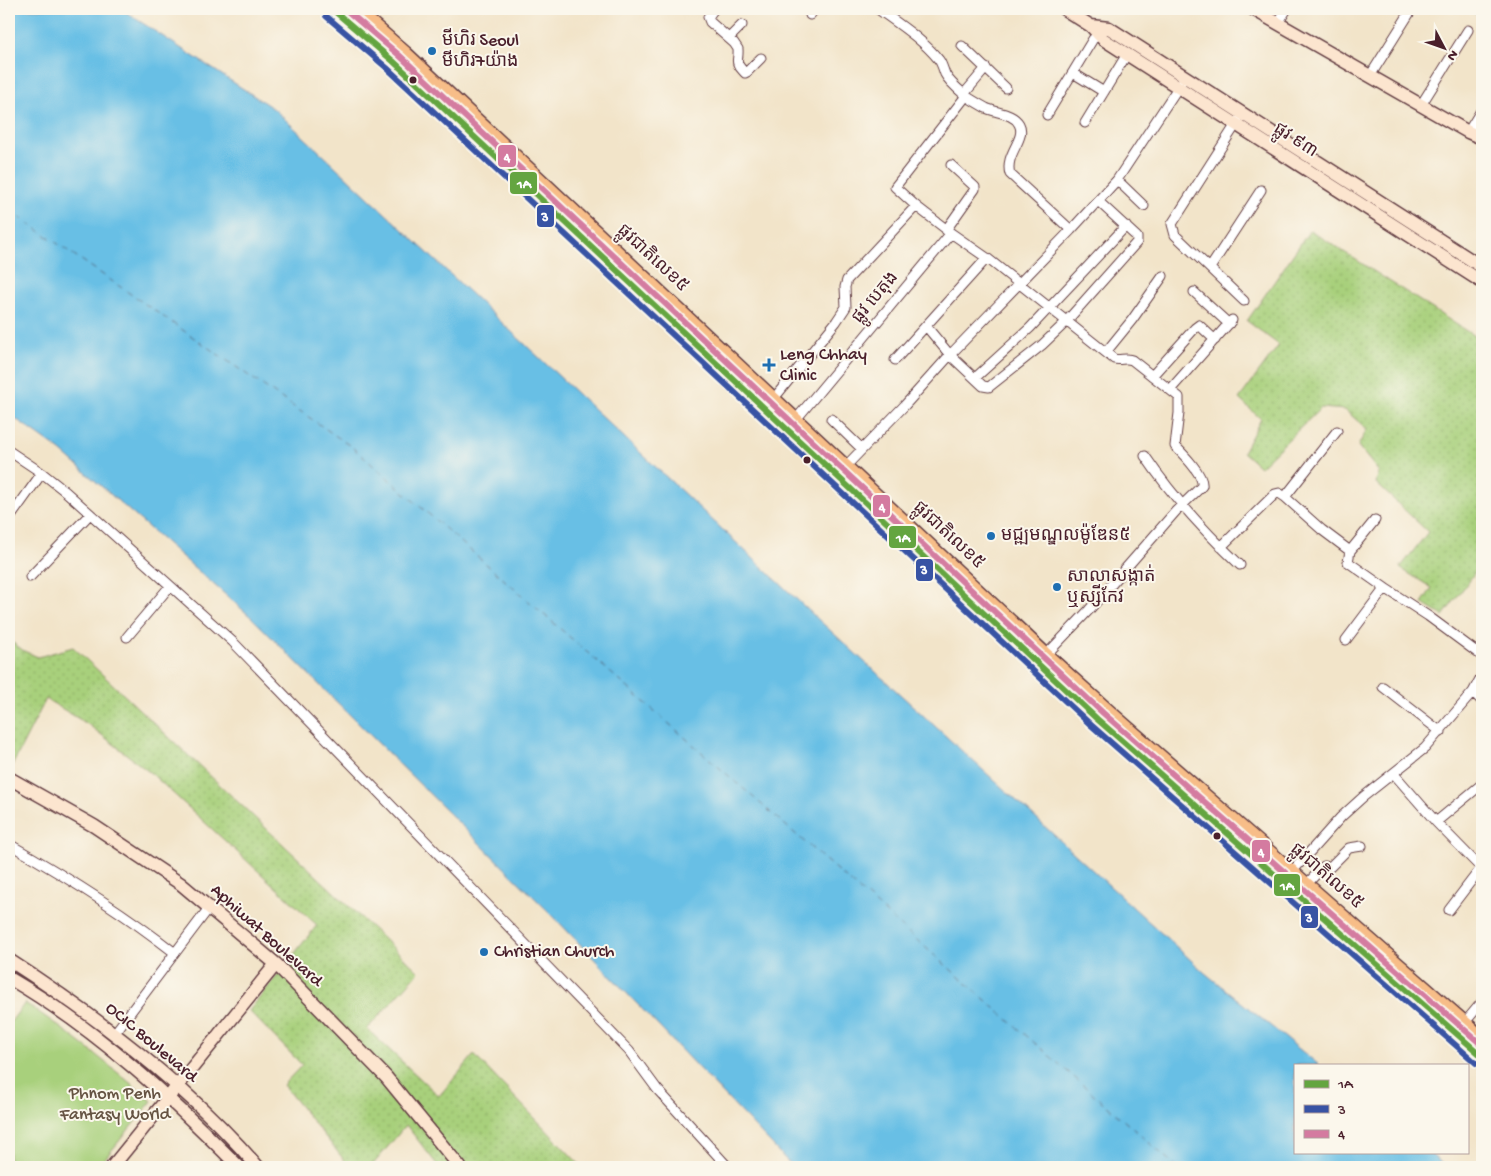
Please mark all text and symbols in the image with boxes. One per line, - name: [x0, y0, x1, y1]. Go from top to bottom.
- north arrow: [1418, 22, 1468, 72]
- place label: មីហិរ Seoul មីហិរ7យ៉ាង: [442, 28, 519, 73]
- marker: មីហិរ Seoul មីហិរ7យ៉ាង: [426, 45, 438, 57]
- text: N: [1443, 46, 1461, 64]
- unlabelled marker: [408, 75, 418, 85]
- street label: ផ្លូវ ៩៣: [1267, 119, 1321, 166]
- line badge: 4: [497, 144, 517, 168]
- text: 4: [503, 150, 511, 167]
- line badge: 1A: [509, 171, 538, 195]
- text: 1A: [516, 177, 533, 194]
- line badge: 3: [536, 204, 555, 228]
- text: 3: [540, 210, 549, 227]
- street label: ផ្លូវជាតិលេខ៥: [610, 220, 693, 300]
- street label: ផ្លូវ បេតុង: [848, 268, 906, 330]
- place label: Leng Chhay Clinic: [780, 345, 867, 387]
- marker: Leng Chhay Clinic: [762, 358, 776, 372]
- unlabelled marker: [802, 455, 812, 465]
- line badge: 4: [872, 494, 891, 518]
- street label: ផ្លូវជាតិលេខ៥: [906, 497, 989, 577]
- text: 4: [878, 500, 886, 517]
- place label: មជ្ឍមណ្ឌលម៉ូឌែន៥: [1001, 523, 1131, 547]
- line badge: 1A: [888, 525, 917, 549]
- marker: មជ្ឍមណ្ឌលម៉ូឌែន៥: [985, 530, 997, 542]
- text: 1A: [895, 531, 912, 548]
- line badge: 3: [915, 558, 934, 582]
- text: 3: [919, 563, 928, 580]
- place label: សាលាសង្កាត់ ឬស្សីកែវ: [1067, 564, 1156, 609]
- marker: សាលាសង្កាត់ ឬស្សីកែវ: [1051, 581, 1063, 593]
- unlabelled marker: [1212, 831, 1222, 841]
- street label: ផ្លូវជាតិលេខ៥: [1283, 838, 1368, 917]
- line badge: 4: [1251, 839, 1271, 863]
- text: 4: [1257, 845, 1265, 862]
- line badge: 1A: [1273, 873, 1301, 897]
- text: 1A: [1279, 879, 1296, 896]
- street label: Aphiwat Boulevard: [206, 880, 327, 993]
- line badge: 3: [1300, 905, 1319, 929]
- text: 3: [1304, 911, 1313, 928]
- place label: Christian Church: [494, 942, 615, 963]
- marker: Christian Church: [478, 946, 490, 958]
- street label: OCIC Boulevard: [101, 998, 203, 1089]
- legend: [1294, 1064, 1468, 1154]
- text: 1A: [1337, 1076, 1354, 1094]
- park label: Phnom Penh Fantasy World: [59, 1084, 172, 1126]
- text: 3: [1337, 1102, 1346, 1120]
- text: 4: [1338, 1126, 1345, 1144]

